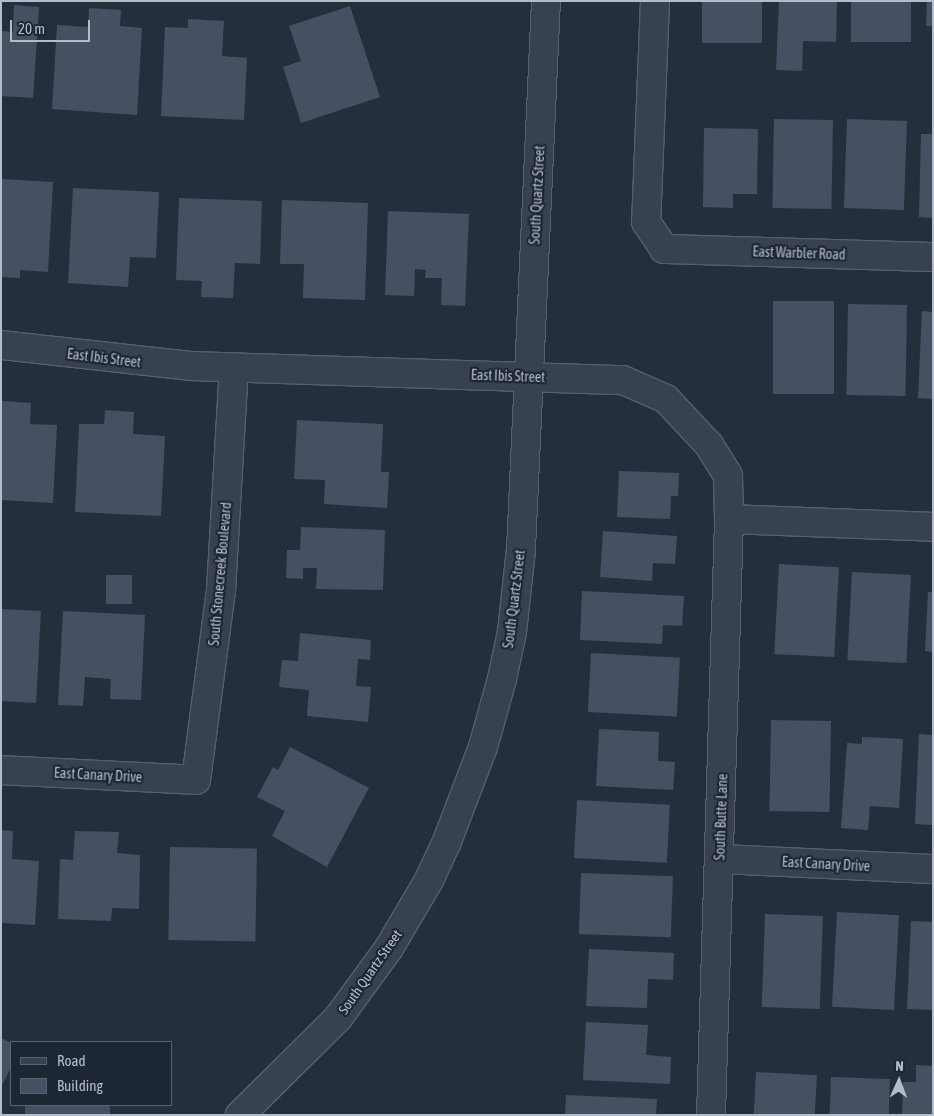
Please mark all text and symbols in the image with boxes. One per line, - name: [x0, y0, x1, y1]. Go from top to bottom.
- scale bar: [12, 10, 92, 42]
- text: 20 m: [18, 20, 45, 37]
- street label: South Quartz Street: [526, 145, 548, 245]
- street label: East Warbler Road: [752, 243, 846, 263]
- street label: East Ibis Street: [66, 345, 142, 371]
- street label: East Ibis Street: [471, 366, 545, 386]
- street label: South Stonecreek Boulevard: [205, 501, 235, 647]
- street label: South Quartz Street: [500, 549, 528, 649]
- street label: East Canary Drive: [53, 764, 143, 786]
- street label: South Butte Lane: [711, 773, 731, 861]
- street label: East Canary Drive: [781, 853, 871, 875]
- street label: South Quartz Street: [335, 927, 405, 1017]
- legend: [10, 1041, 172, 1106]
- text: Road: [57, 1052, 86, 1069]
- north arrow: [874, 1056, 924, 1106]
- text: N: [895, 1058, 904, 1074]
- text: Building: [57, 1077, 103, 1094]

